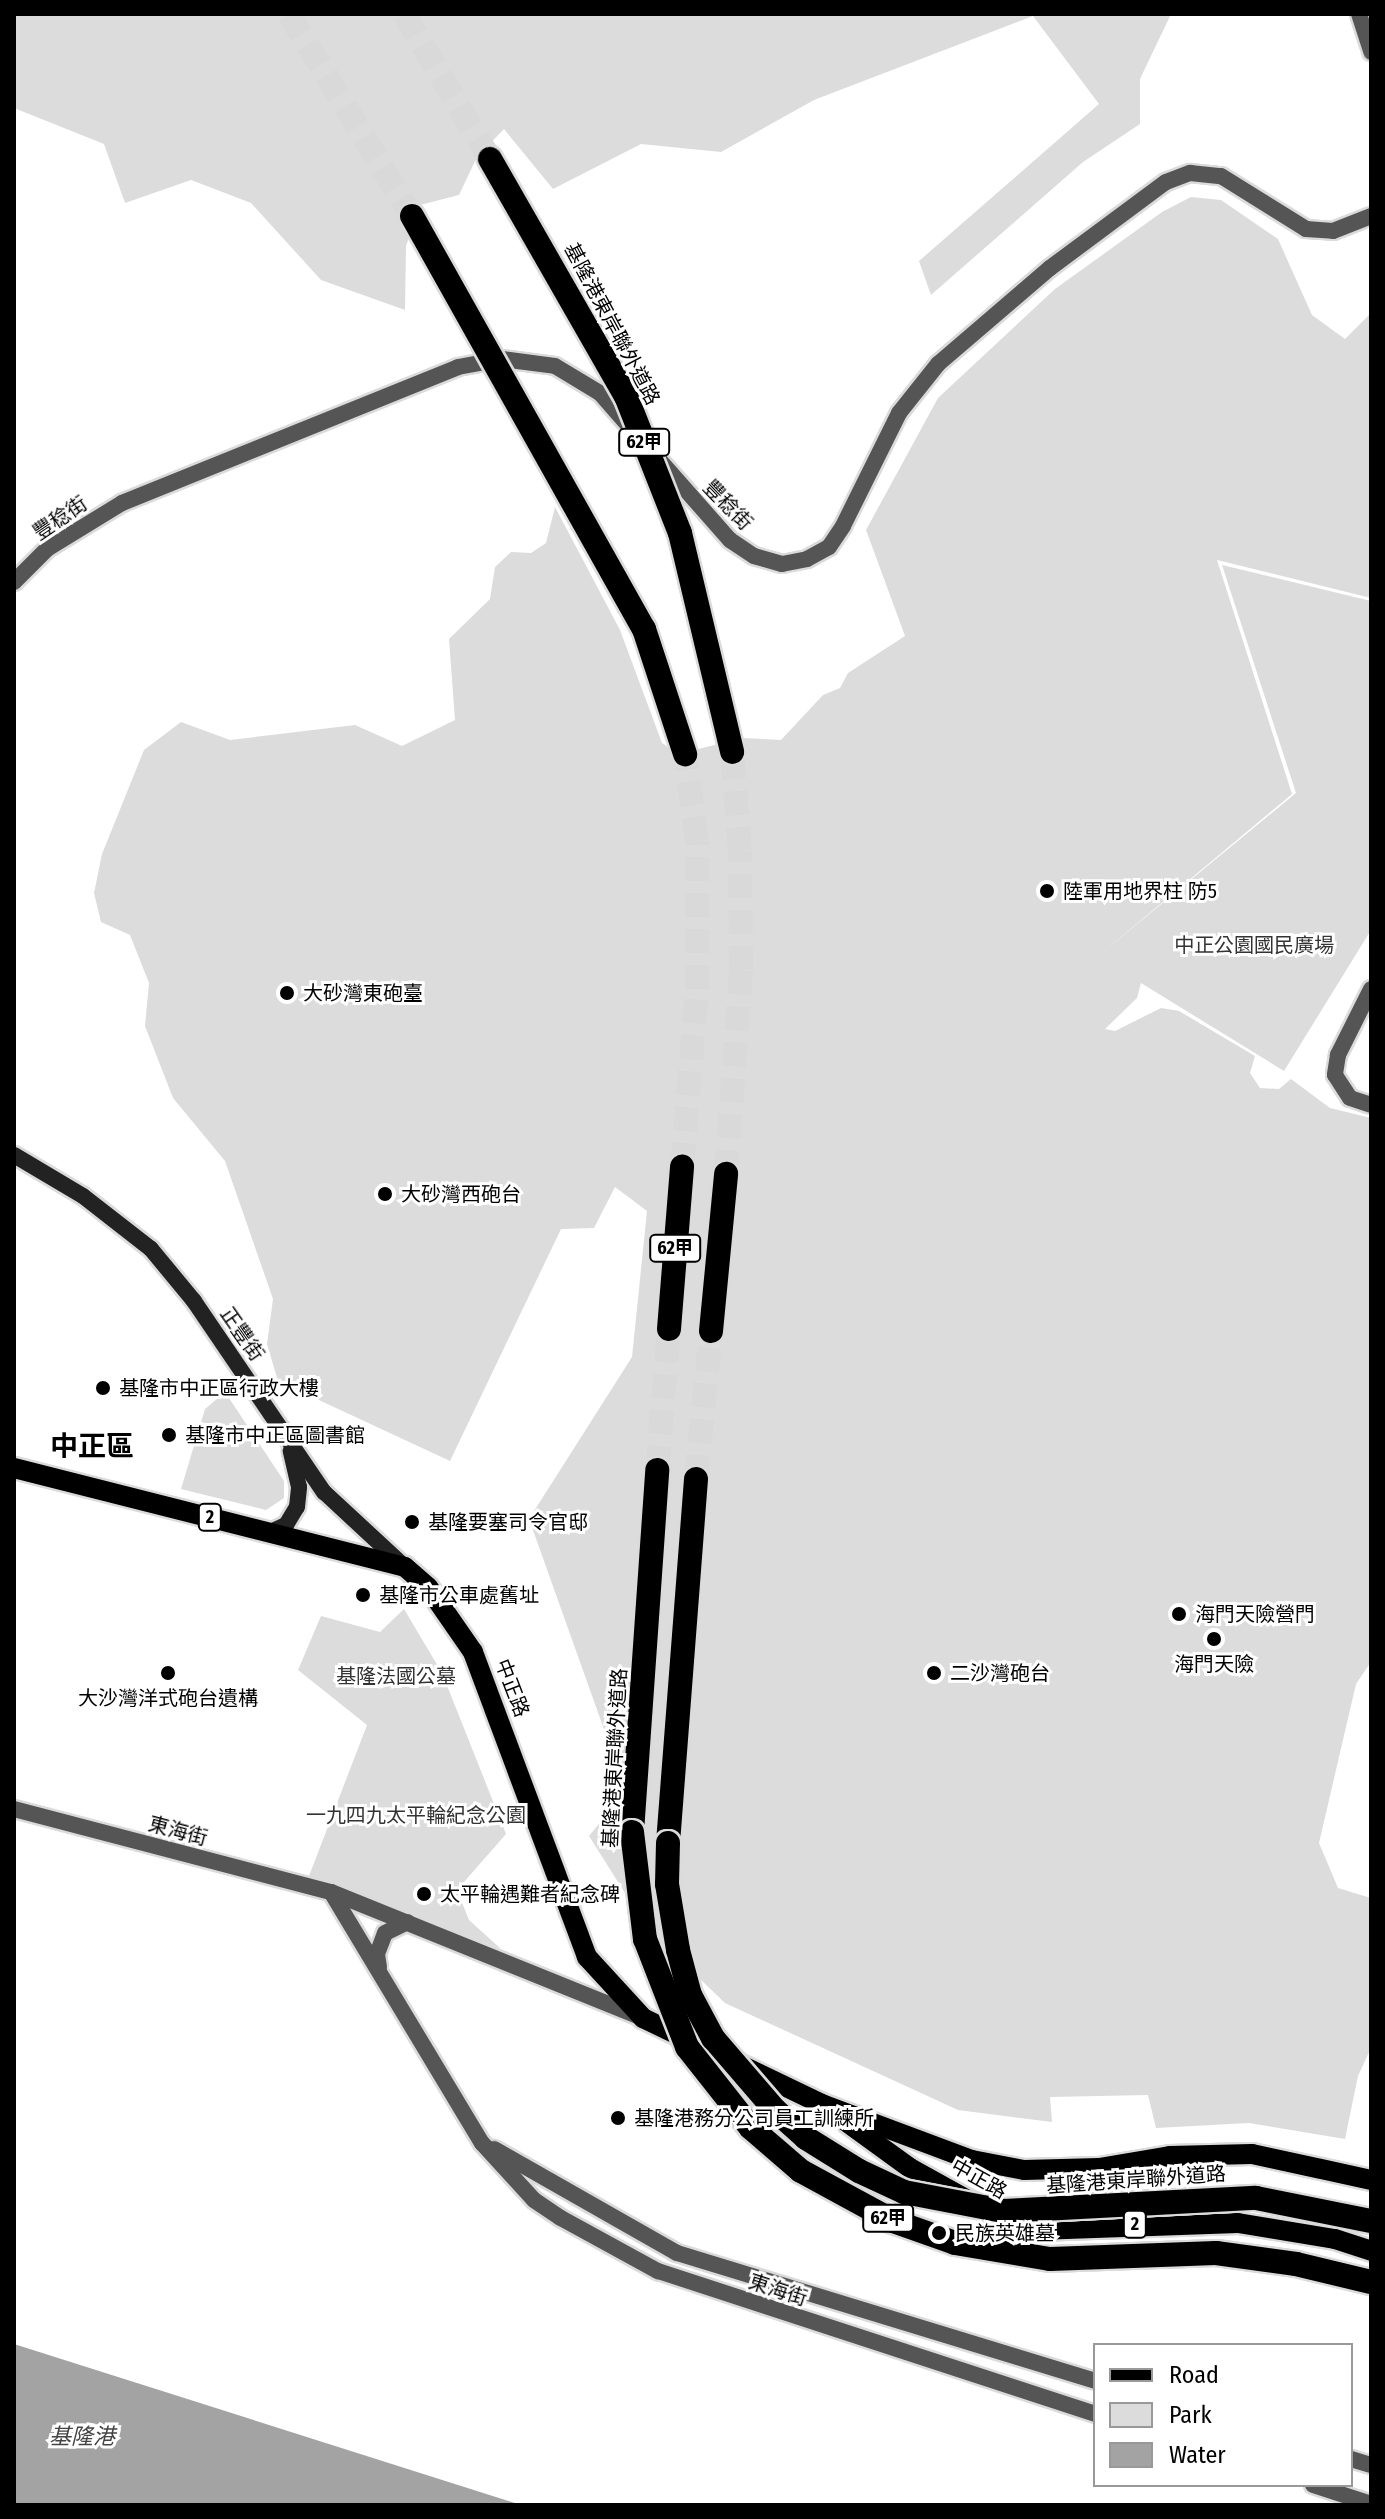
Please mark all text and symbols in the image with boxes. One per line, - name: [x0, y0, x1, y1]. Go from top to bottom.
- street label: 基隆港東岸聯外道路: [559, 239, 665, 409]
- road number: 62甲: [618, 428, 670, 456]
- street label: 豐稔街: [699, 475, 757, 535]
- street label: 豐稔街: [28, 491, 92, 545]
- place label: 陸軍用地界柱 防5: [1063, 879, 1217, 903]
- marker: 陸軍用地界柱 防5: [1038, 882, 1056, 900]
- park label: 中正公園國民廣場: [1174, 933, 1334, 957]
- place label: 大砂灣東砲臺: [303, 981, 423, 1005]
- marker: 大砂灣東砲臺: [278, 984, 296, 1002]
- place label: 大砂灣西砲台: [401, 1182, 521, 1206]
- marker: 大砂灣西砲台: [376, 1185, 394, 1203]
- road number: 62甲: [649, 1234, 701, 1262]
- street label: 正豐街: [215, 1303, 269, 1365]
- place label: 基隆市中正區行政大樓: [119, 1376, 319, 1400]
- marker: 基隆市中正區行政大樓: [94, 1379, 112, 1397]
- place label: 基隆市中正區圖書館: [185, 1423, 365, 1447]
- marker: 基隆市中正區圖書館: [160, 1426, 178, 1444]
- district label: 中正區: [50, 1430, 134, 1464]
- road number: 2: [196, 1503, 224, 1531]
- place label: 基隆要塞司令官邸: [428, 1510, 588, 1534]
- marker: 基隆要塞司令官邸: [403, 1513, 421, 1531]
- place label: 基隆市公車處舊址: [379, 1583, 539, 1607]
- marker: 基隆市公車處舊址: [354, 1586, 372, 1604]
- place label: 海門天險營門: [1195, 1602, 1315, 1626]
- marker: 海門天險營門: [1170, 1605, 1188, 1623]
- marker: 海門天險: [1205, 1630, 1223, 1648]
- place label: 海門天險: [1174, 1652, 1254, 1676]
- street label: 中正路: [490, 1656, 534, 1720]
- place label: 二沙灣砲台: [950, 1661, 1050, 1685]
- marker: 大沙灣洋式砲台遺構: [159, 1664, 177, 1682]
- park label: 基隆法國公墓: [336, 1664, 456, 1688]
- marker: 二沙灣砲台: [925, 1664, 943, 1682]
- street label: 基隆港東岸聯外道路: [598, 1667, 632, 1849]
- place label: 大沙灣洋式砲台遺構: [78, 1686, 258, 1710]
- park label: 一九四九太平輪紀念公園: [306, 1803, 526, 1827]
- street label: 東海街: [146, 1812, 210, 1850]
- place label: 太平輪遇難者紀念碑: [440, 1882, 620, 1906]
- marker: 太平輪遇難者紀念碑: [415, 1885, 433, 1903]
- place label: 基隆港務分公司員工訓練所: [634, 2106, 874, 2130]
- marker: 基隆港務分公司員工訓練所: [609, 2109, 627, 2127]
- street label: 中正路: [947, 2154, 1011, 2204]
- street label: 基隆港東岸聯外道路: [1045, 2162, 1227, 2198]
- road number: 62甲: [862, 2204, 914, 2232]
- road number: 2: [1121, 2210, 1149, 2238]
- place label: 民族英雄墓: [955, 2221, 1055, 2245]
- marker: 民族英雄墓: [930, 2224, 948, 2242]
- street label: 東海街: [746, 2269, 810, 2311]
- legend: [1093, 2343, 1353, 2487]
- text: Road: [1169, 2361, 1219, 2389]
- text: Park: [1169, 2401, 1212, 2429]
- water label: 基隆港: [49, 2424, 115, 2450]
- text: Water: [1169, 2441, 1226, 2469]

